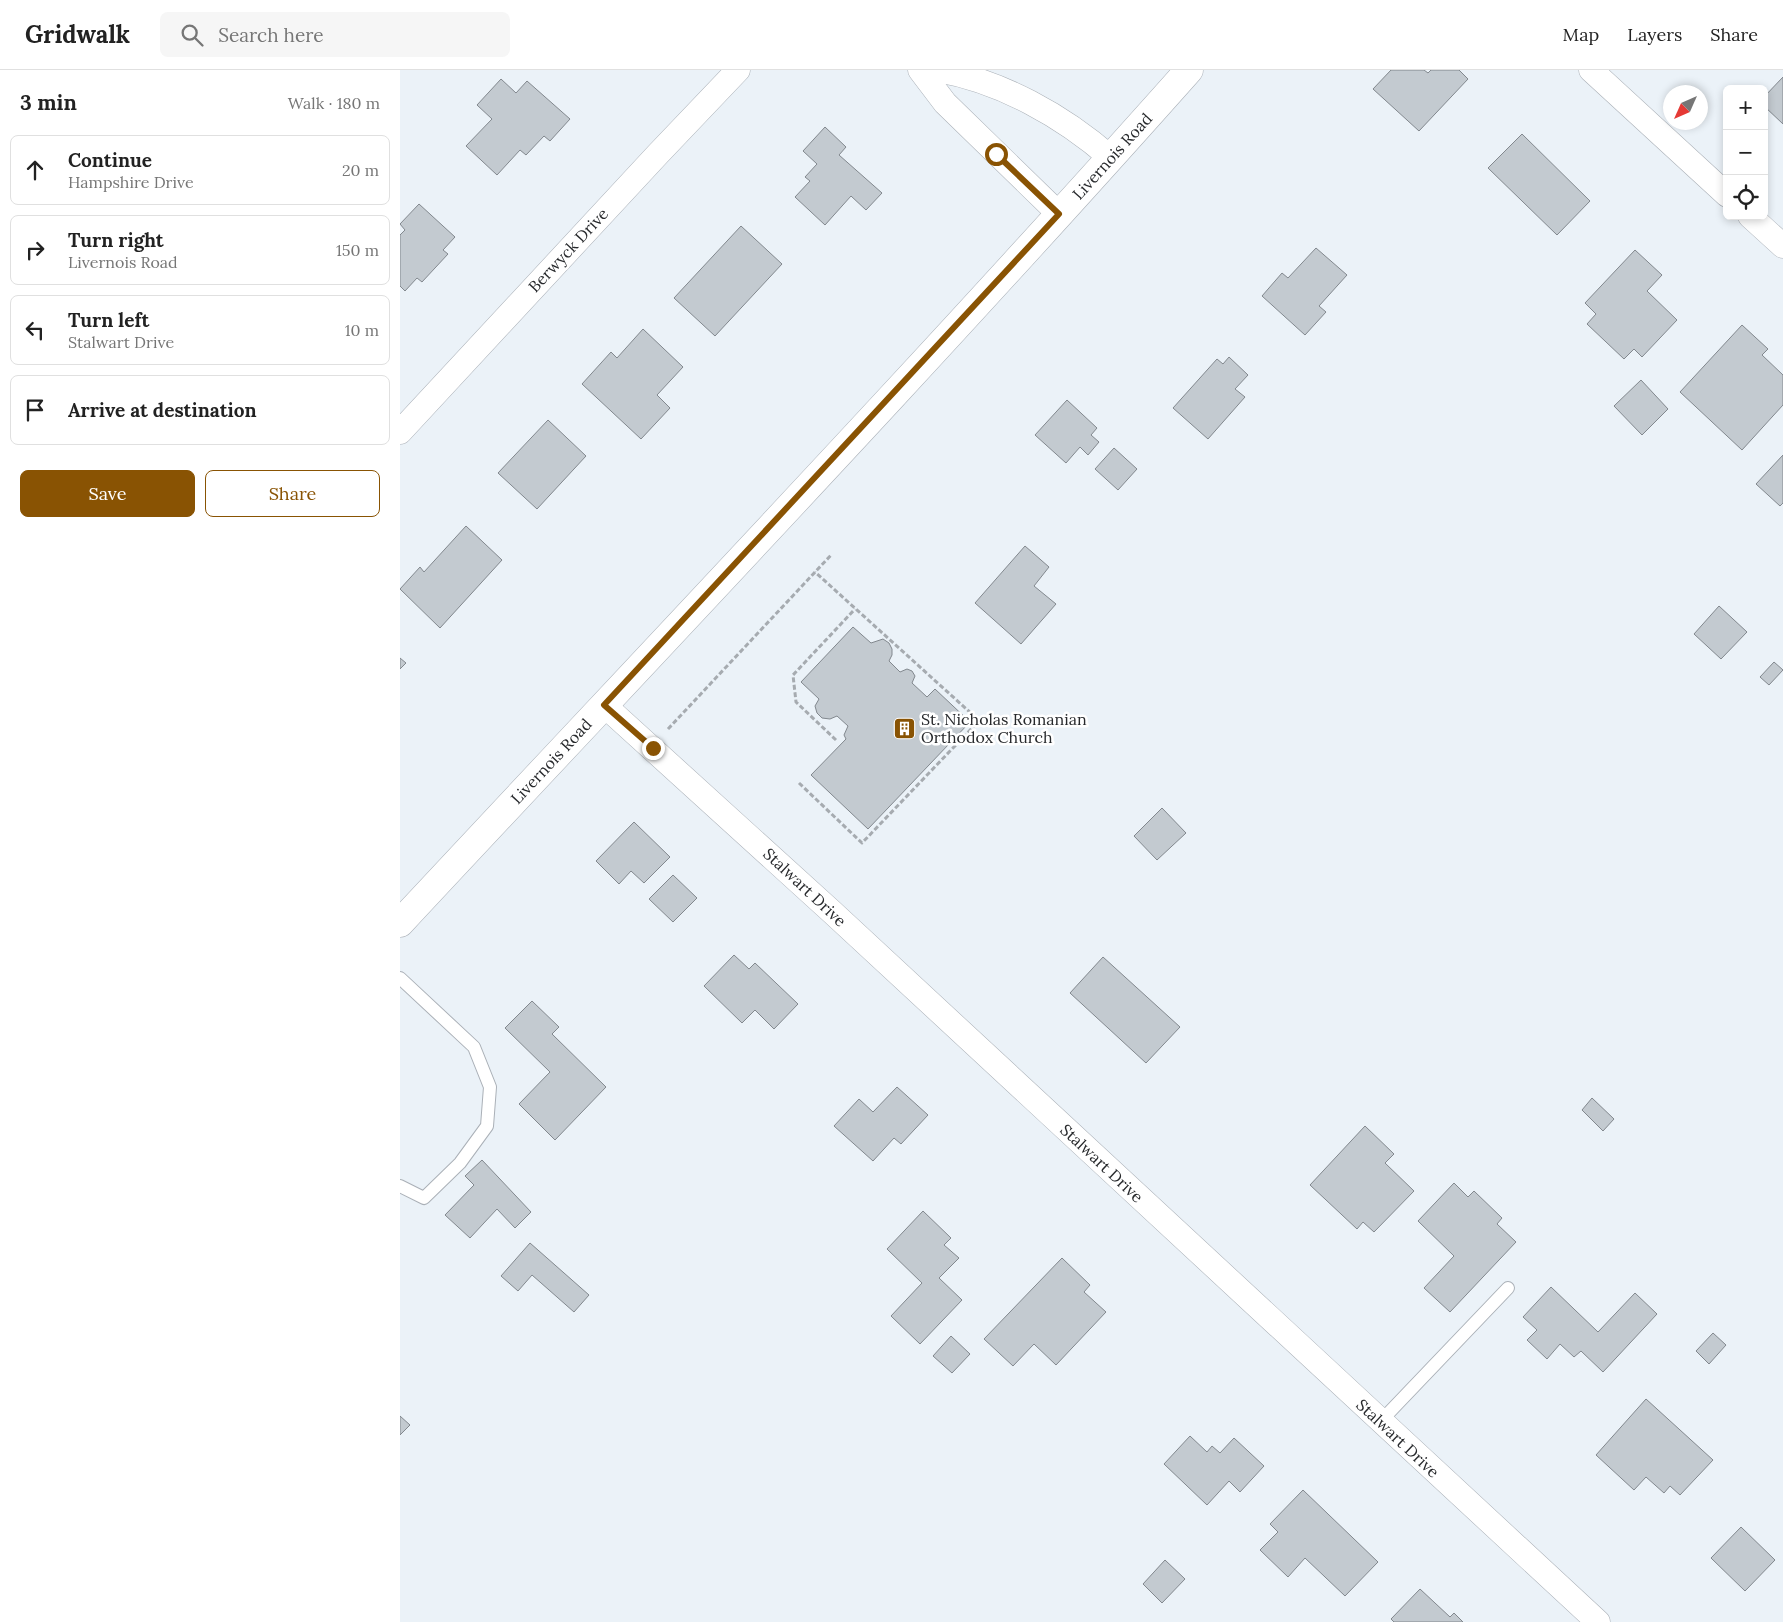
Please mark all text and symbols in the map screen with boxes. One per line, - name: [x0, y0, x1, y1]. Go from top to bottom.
- search box: [160, 12, 510, 57]
- text: Gridwalk: [25, 19, 130, 50]
- icon: search: [178, 21, 206, 49]
- text: Search here: [218, 23, 324, 47]
- text: Map: [1563, 23, 1599, 46]
- text: Layers: [1627, 23, 1682, 46]
- text: Share: [1710, 23, 1758, 46]
- north arrow: [1663, 85, 1708, 130]
- map controls: [1723, 85, 1768, 220]
- button: +: [1723, 85, 1768, 130]
- text: 3 min: [20, 89, 77, 116]
- text: Walk · 180 m: [288, 93, 380, 113]
- street label: Livernois Road: [1068, 108, 1156, 203]
- button: −: [1723, 130, 1768, 175]
- route start: [985, 143, 1008, 166]
- text: Continue: [68, 148, 152, 172]
- icon: ahead: [21, 156, 49, 184]
- text: 20 m: [342, 160, 379, 180]
- text: Hampshire Drive: [68, 172, 194, 192]
- button: locate: [1723, 175, 1768, 220]
- street label: Berwyck Drive: [524, 203, 612, 296]
- text: Turn right: [68, 228, 164, 252]
- icon: right: [21, 236, 49, 264]
- text: 150 m: [336, 240, 379, 260]
- text: Livernois Road: [68, 252, 178, 272]
- text: Turn left: [68, 308, 149, 332]
- icon: left: [21, 316, 49, 344]
- text: 10 m: [345, 320, 379, 340]
- text: Stalwart Drive: [68, 332, 174, 352]
- icon: arrive: [21, 396, 49, 424]
- text: Arrive at destination: [68, 398, 257, 422]
- button: Save: [20, 470, 195, 517]
- button: Share: [205, 470, 380, 517]
- place label: St. Nicholas Romanian Orthodox Church: [921, 709, 1087, 747]
- street label: Livernois Road: [506, 714, 596, 808]
- building icon: St. Nicholas Romanian Orthodox Church: [893, 716, 917, 740]
- route end: [642, 737, 665, 760]
- street label: Stalwart Drive: [759, 844, 851, 931]
- street label: Stalwart Drive: [1056, 1120, 1148, 1207]
- street label: Stalwart Drive: [1352, 1395, 1444, 1482]

